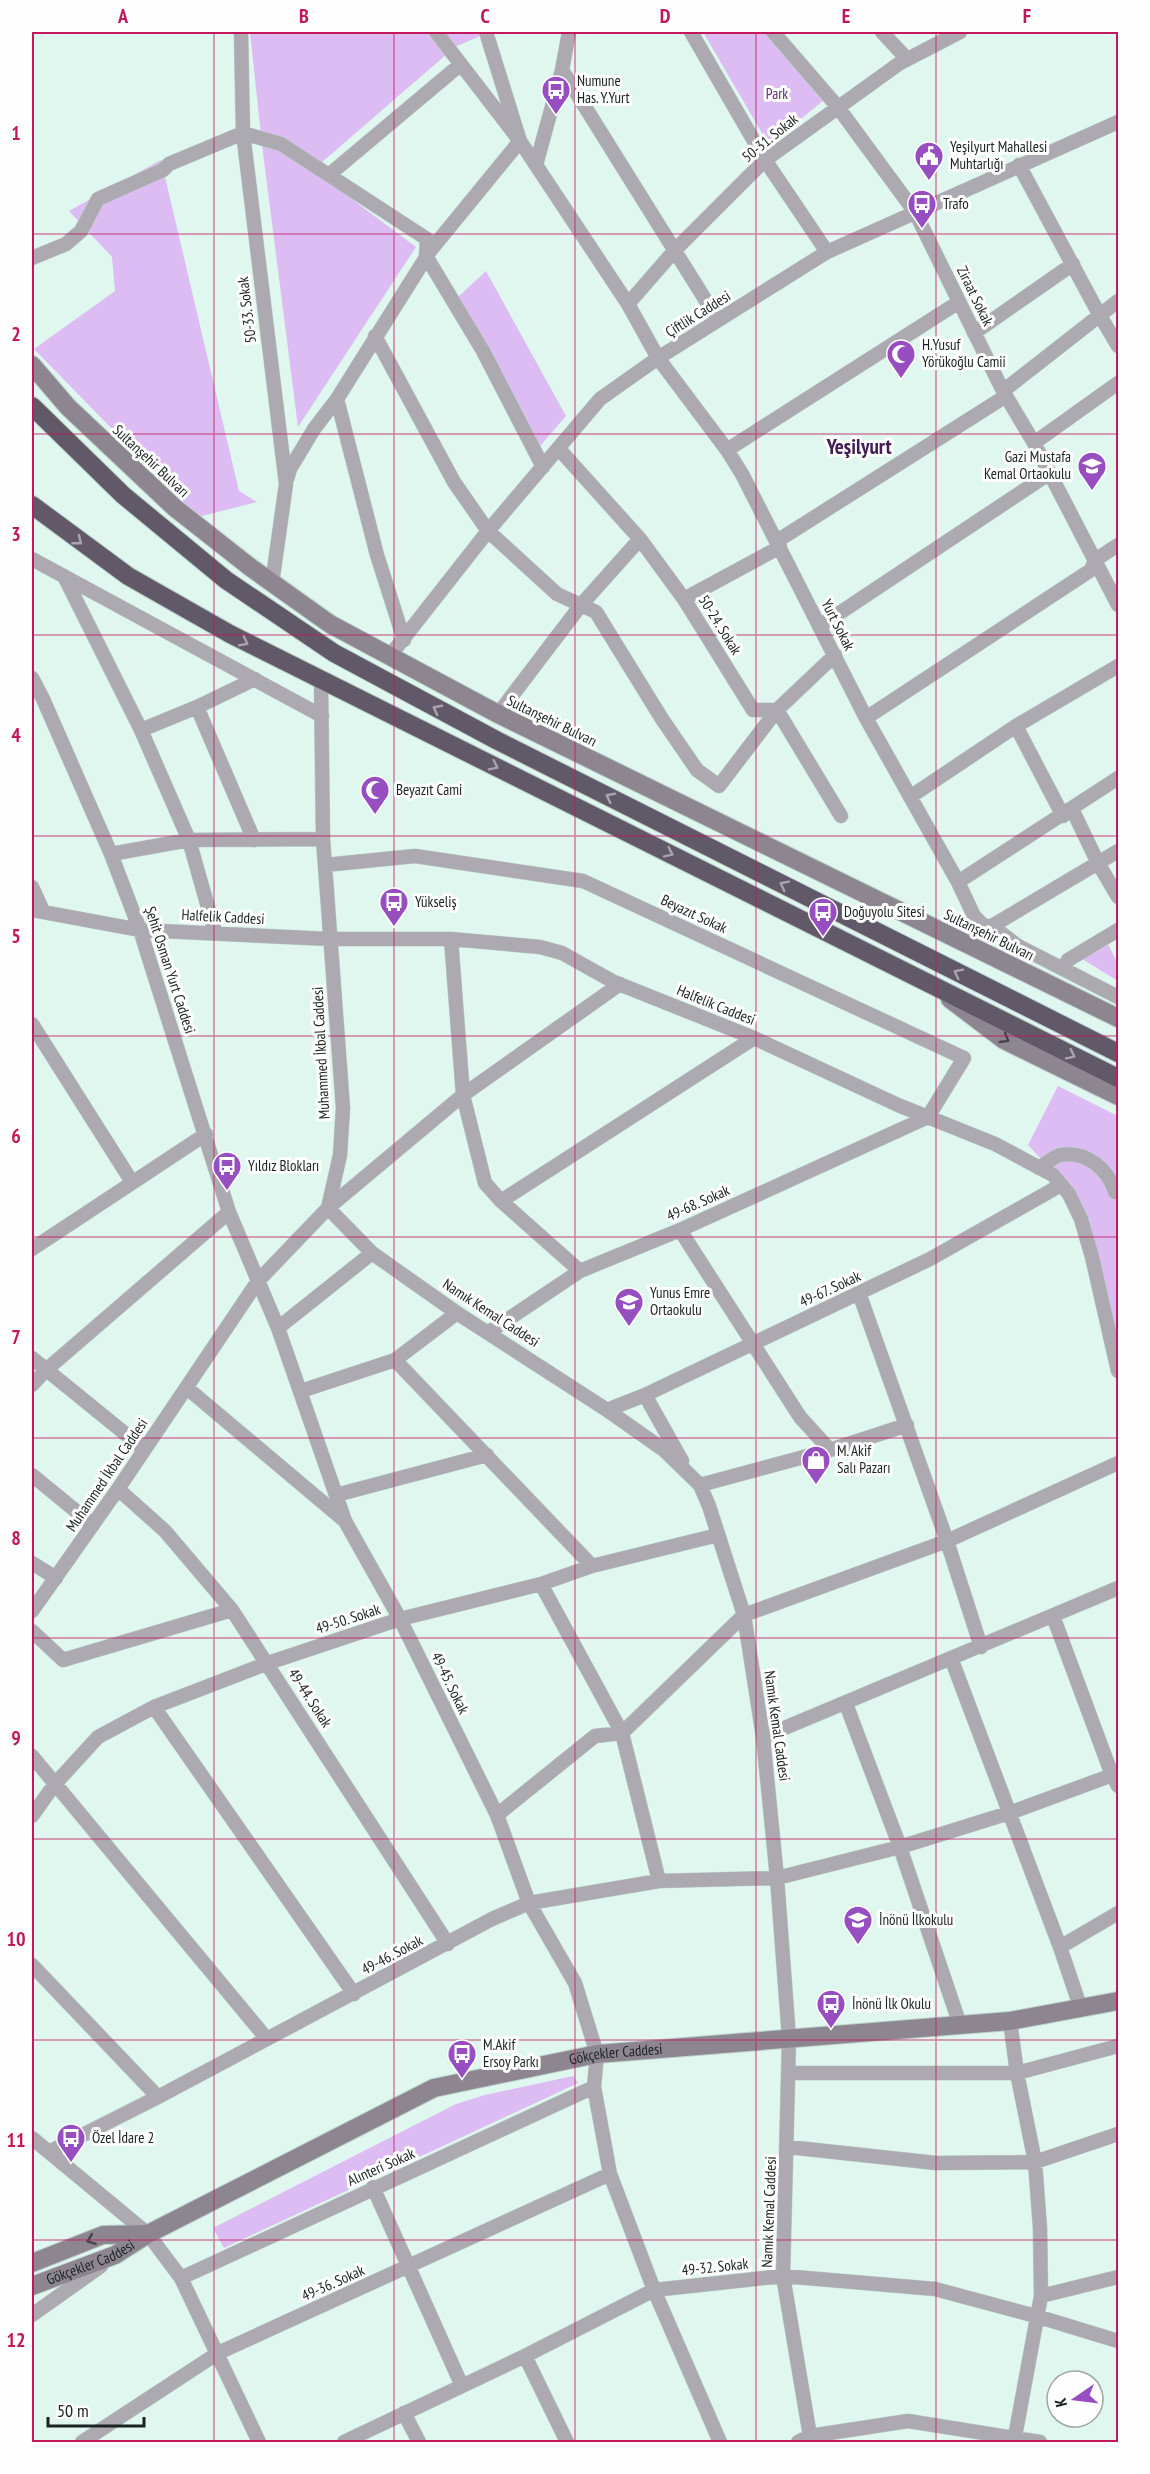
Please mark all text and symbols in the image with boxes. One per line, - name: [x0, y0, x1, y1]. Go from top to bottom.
- text: A: [117, 3, 129, 29]
- text: B: [299, 3, 309, 29]
- text: C: [480, 3, 490, 29]
- text: D: [660, 3, 671, 29]
- text: E: [842, 3, 850, 29]
- text: F: [1023, 3, 1031, 29]
- place label: Numune Has. Y.Yurt: [577, 71, 630, 107]
- bus stop icon: Numune Has. Y.Yurt: [540, 74, 572, 116]
- park label: Park: [766, 84, 788, 103]
- street label: 50-31. Sokak: [738, 109, 802, 166]
- text: 1: [11, 120, 21, 146]
- place label: Yeşilyurt Mahallesi Muhtarlığı: [950, 137, 1047, 173]
- public building icon: Yeşilyurt Mahallesi Muhtarlığı: [913, 140, 945, 182]
- bus stop icon: Trafo: [906, 188, 938, 230]
- place label: Trafo: [943, 194, 969, 213]
- street label: Ziraat Sokak: [953, 263, 998, 329]
- street label: 50-33. Sokak: [233, 276, 260, 344]
- street label: Çiftlik Caddesi: [662, 286, 734, 341]
- text: 2: [11, 321, 21, 347]
- place label: H.Yusuf Yörükoğlu Camii: [922, 335, 1006, 371]
- mosque icon: H.Yusuf Yörükoğlu Camii: [885, 338, 917, 380]
- street label: Sultanşehir Bulvarı: [109, 420, 194, 501]
- district label: Yeşilyurt: [825, 433, 892, 460]
- place label: Gazi Mustafa Kemal Ortaokulu: [984, 447, 1071, 483]
- school or university icon: Gazi Mustafa Kemal Ortaokulu: [1076, 450, 1108, 492]
- text: 3: [11, 521, 21, 547]
- one-way arrow: [71, 533, 82, 544]
- street label: 50-24. Sokak: [695, 591, 746, 658]
- street label: Yurt Sokak: [818, 596, 859, 654]
- one-way arrow: [238, 635, 249, 646]
- street label: Sultanşehir Bulvarı: [504, 691, 600, 751]
- one-way arrow: [432, 704, 443, 716]
- text: 4: [11, 722, 21, 748]
- one-way arrow: [488, 758, 499, 770]
- mosque icon: Beyazıt Cami: [359, 774, 391, 816]
- place label: Beyazıt Cami: [396, 780, 462, 799]
- one-way arrow: [606, 793, 617, 805]
- one-way arrow: [662, 845, 673, 857]
- one-way arrow: [780, 881, 791, 893]
- bus stop icon: Yükseliş: [378, 886, 410, 928]
- street label: Beyazıt Sokak: [658, 890, 731, 937]
- place label: Yükseliş: [415, 892, 457, 911]
- bus stop icon: Doğuyolu Sitesi: [807, 896, 839, 938]
- place label: Doğuyolu Sitesi: [844, 902, 925, 921]
- street label: Şehit Osman Yurt Caddesi: [141, 904, 200, 1036]
- street label: Halfelik Caddesi: [181, 905, 265, 928]
- street label: Sultanşehir Bulvarı: [941, 905, 1037, 965]
- text: 5: [11, 923, 21, 949]
- one-way arrow: [954, 969, 965, 981]
- street label: Halfelik Caddesi: [674, 980, 758, 1029]
- street label: Muhammed İkbal Caddesi: [308, 986, 333, 1120]
- one-way arrow: [999, 1032, 1009, 1044]
- one-way arrow: [1065, 1048, 1076, 1059]
- text: 6: [11, 1123, 21, 1149]
- bus stop icon: Yıldız Blokları: [211, 1150, 243, 1192]
- place label: Yıldız Blokları: [248, 1156, 319, 1175]
- street label: 49-68. Sokak: [663, 1180, 732, 1225]
- street label: 49-67. Sokak: [796, 1266, 864, 1311]
- street label: Namık Kemal Caddesi: [439, 1274, 543, 1351]
- place label: Yunus Emre Ortaokulu: [650, 1283, 710, 1319]
- school or university icon: Yunus Emre Ortaokulu: [613, 1286, 645, 1328]
- text: 7: [11, 1324, 21, 1350]
- street label: Muhammed İkbal Caddesi: [62, 1414, 152, 1535]
- place label: M. Akif Salı Pazarı: [837, 1441, 890, 1477]
- shop icon: M. Akif Salı Pazarı: [800, 1444, 832, 1486]
- text: 8: [11, 1525, 21, 1551]
- street label: 49-50. Sokak: [313, 1599, 383, 1638]
- street label: 49-45. Sokak: [427, 1649, 474, 1717]
- street label: 49-44. Sokak: [284, 1665, 337, 1731]
- street label: Namık Kemal Caddesi: [760, 1669, 795, 1782]
- text: 9: [11, 1725, 21, 1751]
- school or university icon: İnönü İlkokulu: [842, 1904, 874, 1946]
- place label: İnönü İlkokulu: [879, 1910, 953, 1929]
- text: 10: [6, 1926, 26, 1952]
- street label: 49-46. Sokak: [358, 1930, 426, 1979]
- bus stop icon: İnönü İlk Okulu: [815, 1988, 847, 2030]
- place label: İnönü İlk Okulu: [852, 1994, 931, 2013]
- place label: M.Akif Ersoy Parkı: [483, 2035, 539, 2071]
- bus stop icon: M.Akif Ersoy Parkı: [446, 2038, 478, 2080]
- street label: Gökçekler Caddesi: [567, 2039, 663, 2069]
- bus stop icon: Özel İdare 2: [55, 2122, 87, 2164]
- text: 11: [6, 2127, 26, 2153]
- place label: Özel İdare 2: [92, 2128, 154, 2147]
- street label: Alınteri Sokak: [344, 2143, 418, 2190]
- street label: Namık Kemal Caddesi: [757, 2156, 780, 2268]
- one-way arrow: [86, 2233, 97, 2245]
- street label: Gökçekler Caddesi: [44, 2235, 138, 2289]
- street label: 49-32. Sokak: [681, 2254, 749, 2279]
- street label: 49-36. Sokak: [298, 2260, 367, 2305]
- text: 12: [6, 2327, 26, 2353]
- north arrow: [1045, 2369, 1105, 2429]
- scale bar: [48, 2390, 144, 2428]
- text: K: [1050, 2396, 1071, 2409]
- text: 50 m: [57, 2399, 89, 2422]

